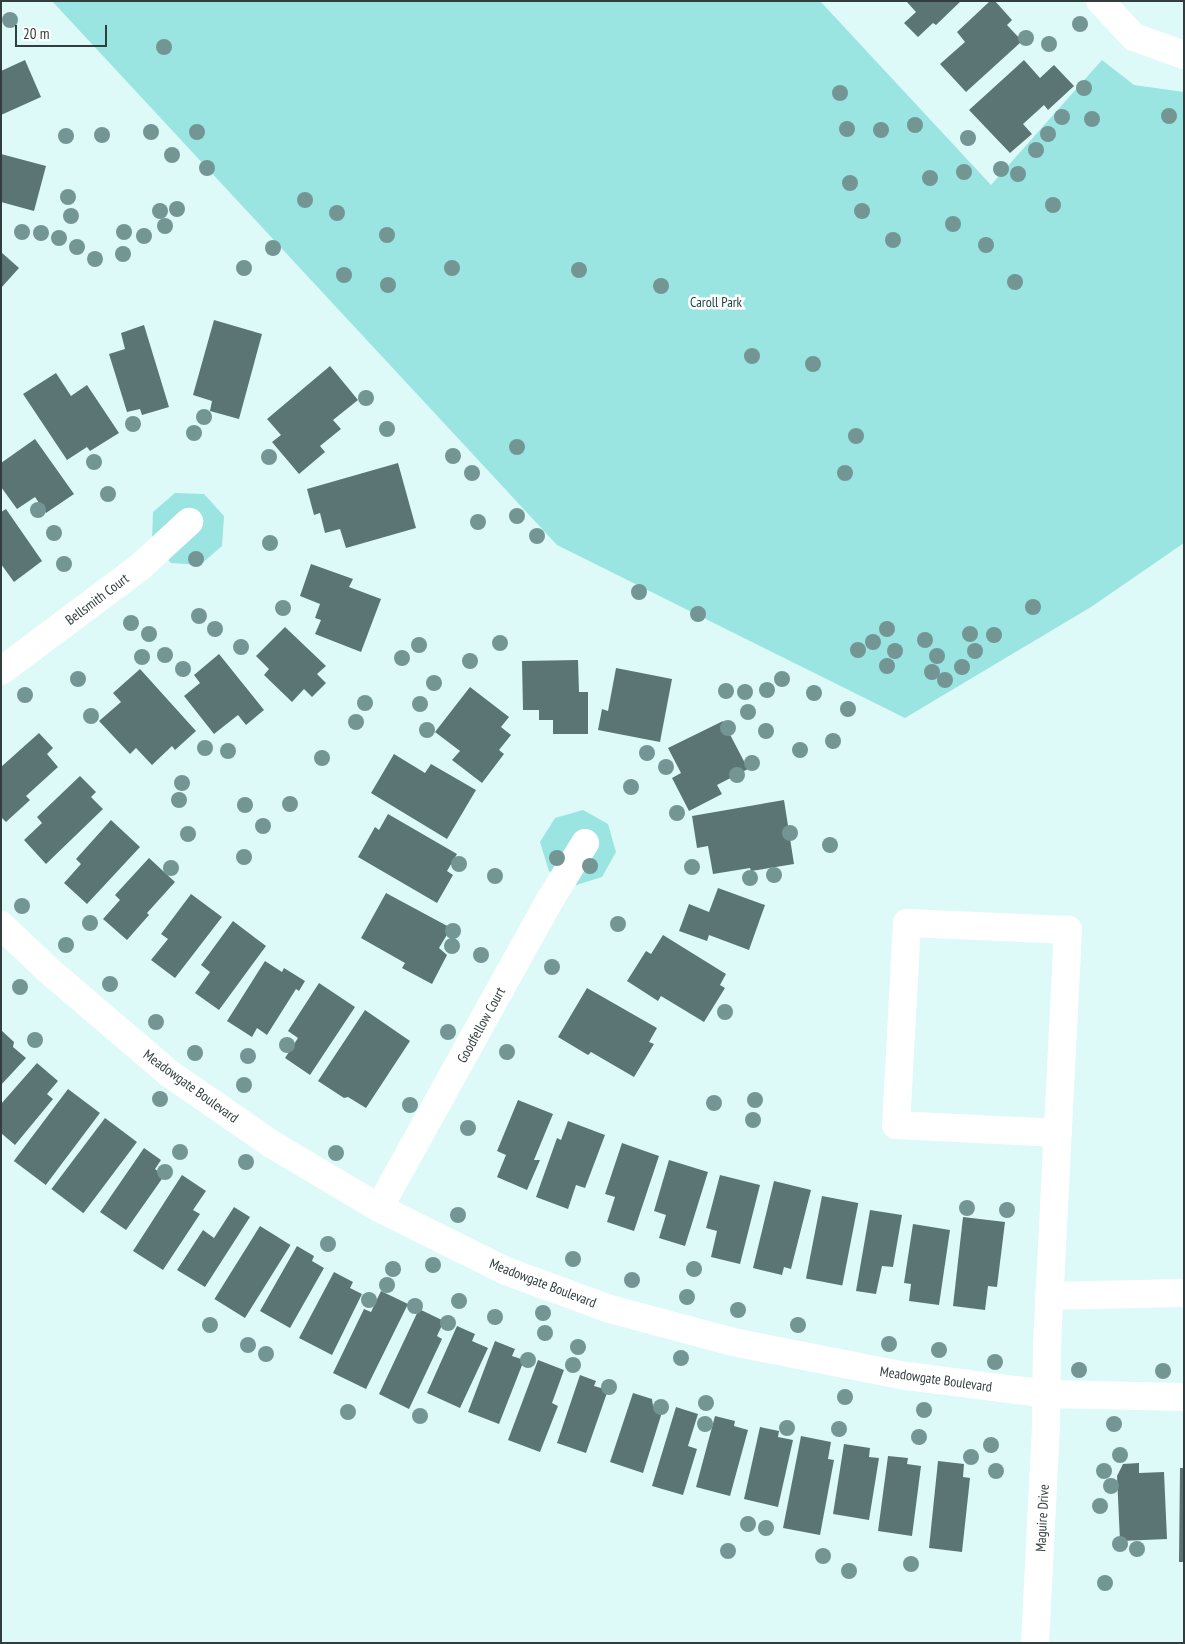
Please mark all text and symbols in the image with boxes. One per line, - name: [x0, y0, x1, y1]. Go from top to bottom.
- scale bar: [18, 15, 110, 47]
- text: 20 m: [23, 24, 49, 43]
- park label: Caroll Park: [690, 294, 742, 310]
- street label: Bellsmith Court: [62, 570, 132, 628]
- street label: Goodfellow Court: [453, 984, 509, 1066]
- street label: Meadowgate Boulevard: [140, 1046, 242, 1126]
- street label: Meadowgate Boulevard: [487, 1255, 599, 1311]
- street label: Meadowgate Boulevard: [879, 1363, 993, 1395]
- street label: Maguire Drive: [1032, 1484, 1052, 1552]

